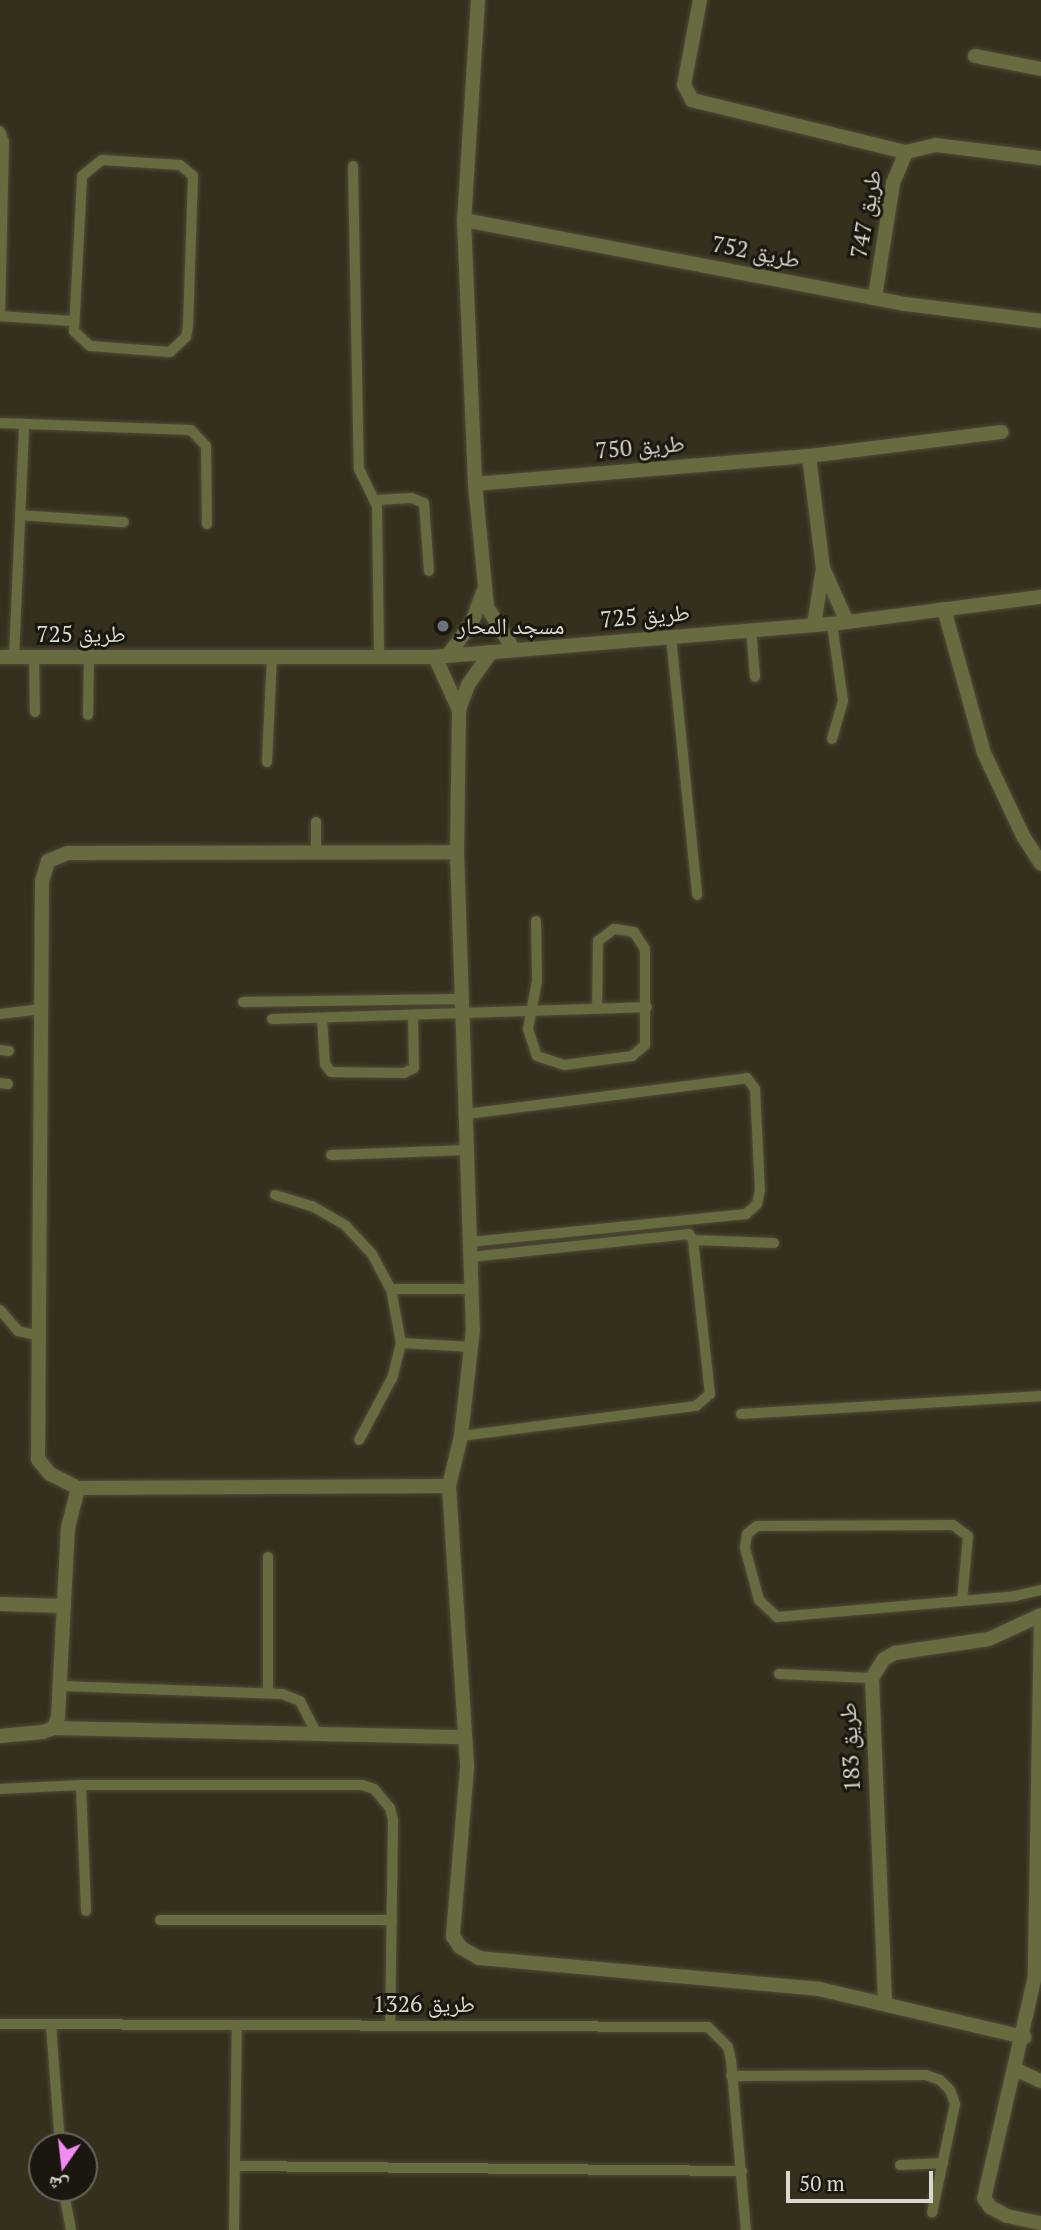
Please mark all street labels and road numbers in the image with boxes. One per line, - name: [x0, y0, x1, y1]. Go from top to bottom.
- street label: طريق 747: [845, 168, 887, 260]
- street label: طريق 752: [709, 230, 803, 274]
- street label: طريق 750: [594, 429, 686, 465]
- street label: طريق 725: [599, 598, 691, 634]
- street label: طريق 725: [36, 620, 126, 648]
- street label: طريق 183: [834, 1702, 866, 1792]
- street label: طريق 1326: [373, 1990, 475, 2018]

